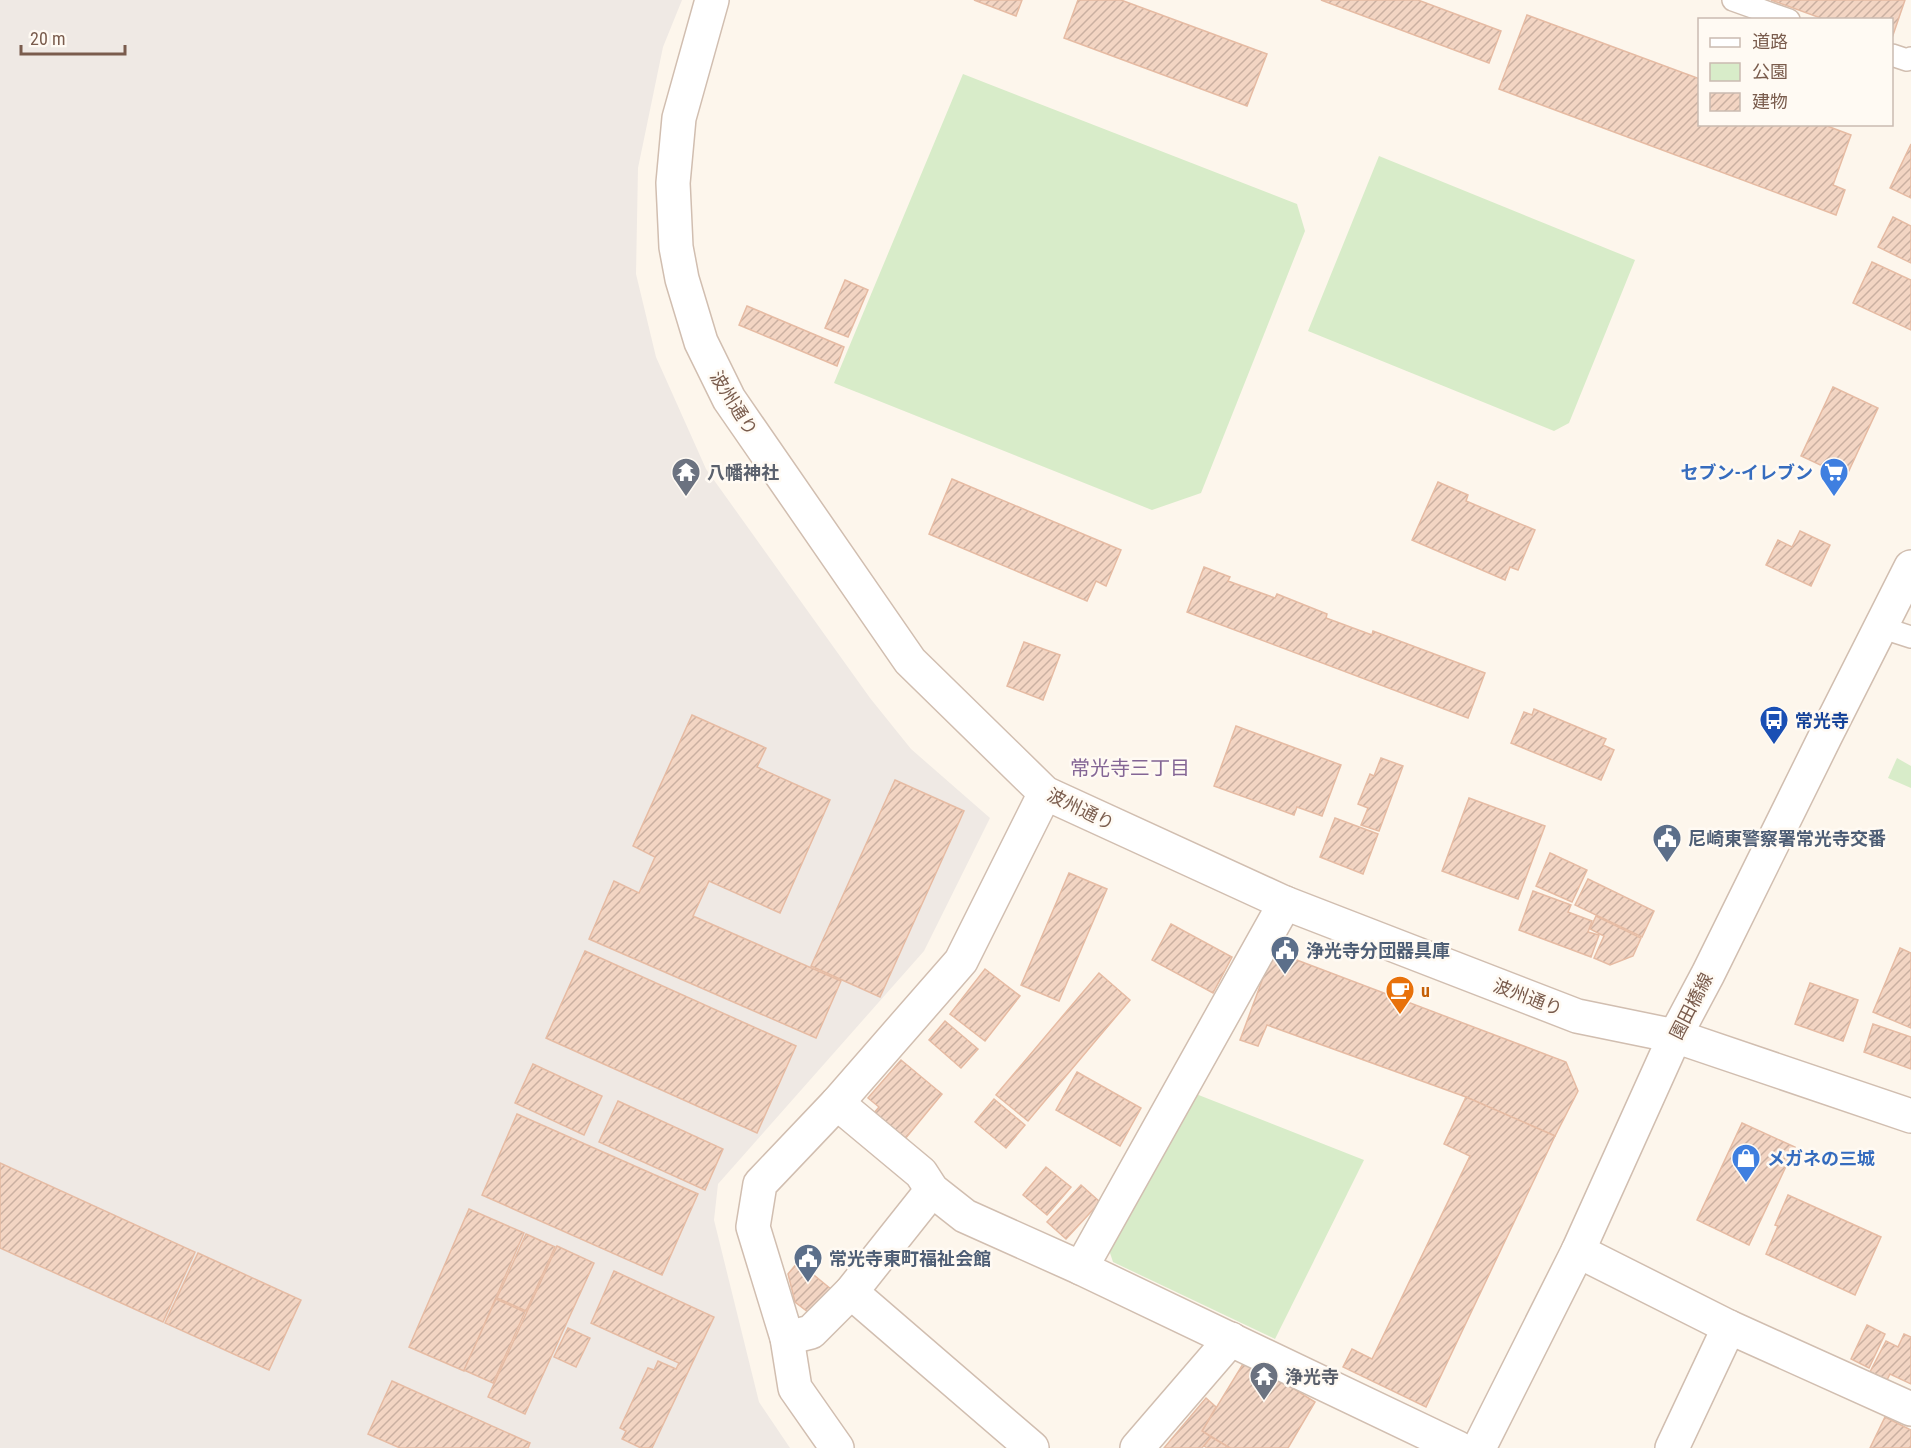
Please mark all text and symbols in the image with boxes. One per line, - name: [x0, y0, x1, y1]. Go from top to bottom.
- scale bar: [21, 18, 124, 56]
- legend: [1698, 18, 1893, 126]
- text: 20 m: [30, 28, 65, 49]
- text: 道路: [1752, 31, 1788, 52]
- text: 公園: [1752, 61, 1788, 82]
- text: 建物: [1752, 91, 1788, 112]
- street label: 波州通り: [706, 367, 762, 439]
- temple icon: 八幡神社: [670, 456, 702, 498]
- supermarket icon: セブン-イレブン: [1818, 456, 1850, 498]
- place label: 八幡神社: [707, 462, 779, 483]
- place label: セブン-イレブン: [1681, 462, 1813, 483]
- bus stop icon: 常光寺: [1758, 704, 1790, 746]
- place label: 常光寺: [1795, 710, 1849, 731]
- district label: 常光寺三丁目: [1070, 756, 1190, 780]
- street label: 波州通り: [1044, 784, 1118, 834]
- public building icon: 尼崎東警察署常光寺交番: [1651, 822, 1683, 864]
- place label: 尼崎東警察署常光寺交番: [1688, 828, 1886, 849]
- public building icon: 浄光寺分団器具庫: [1269, 934, 1301, 976]
- place label: 浄光寺分団器具庫: [1306, 940, 1450, 961]
- street label: 園田橋線: [1665, 969, 1717, 1043]
- cafe icon: u: [1384, 974, 1416, 1016]
- street label: 波州通り: [1491, 974, 1565, 1020]
- place label: u: [1421, 980, 1430, 1001]
- shop icon: メガネの三城: [1730, 1142, 1762, 1184]
- place label: メガネの三城: [1767, 1148, 1875, 1169]
- public building icon: 常光寺東町福祉会館: [792, 1242, 824, 1284]
- place label: 常光寺東町福祉会館: [829, 1248, 991, 1269]
- temple icon: 浄光寺: [1248, 1360, 1280, 1402]
- place label: 浄光寺: [1285, 1366, 1339, 1387]

